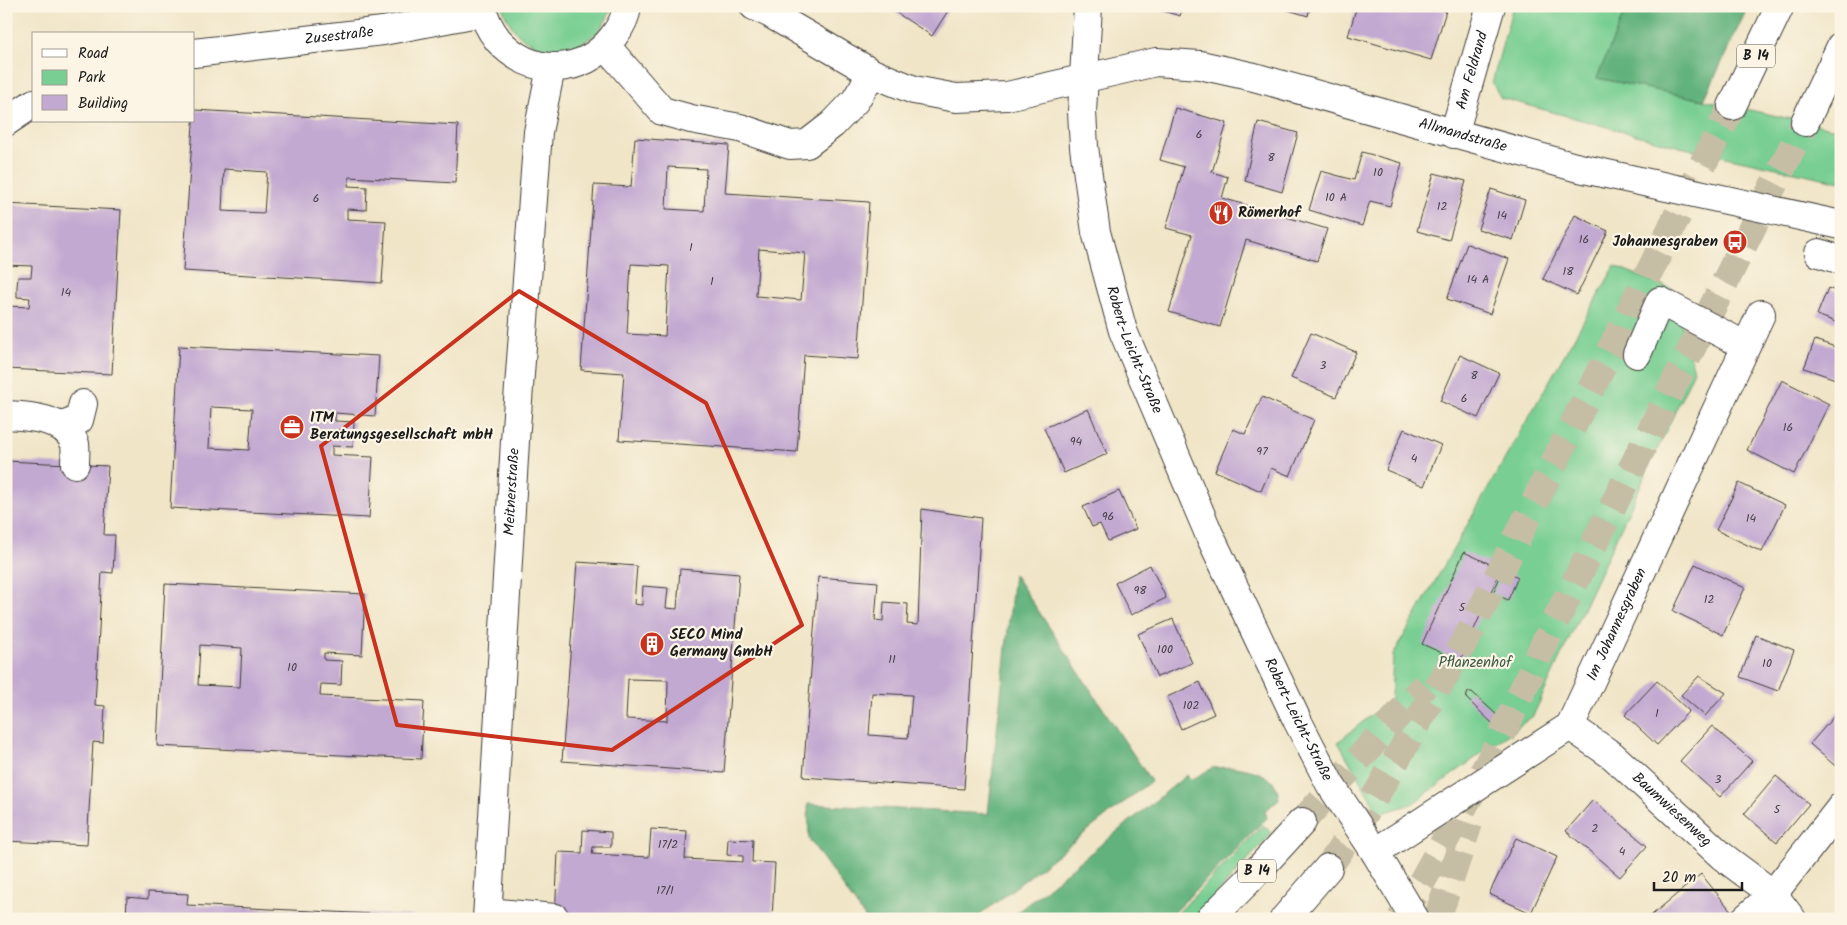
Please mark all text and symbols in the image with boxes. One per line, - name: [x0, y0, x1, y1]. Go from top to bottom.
- street label: Zusestraße: [303, 20, 375, 52]
- street label: Am Feldrand: [1450, 28, 1495, 113]
- legend: [32, 32, 195, 122]
- text: Road: [78, 42, 109, 66]
- road number: B 14: [1737, 44, 1775, 68]
- text: Park: [78, 66, 106, 90]
- text: Building: [78, 92, 128, 116]
- street label: Allmandstraße: [1416, 112, 1510, 159]
- house number: 6: [1196, 125, 1202, 144]
- house number: 8: [1267, 148, 1275, 167]
- house number: 10: [1373, 163, 1383, 182]
- house number: 10 A: [1325, 188, 1347, 207]
- house number: 6: [313, 189, 319, 208]
- house number: 12: [1437, 197, 1447, 216]
- restaurant icon: Römerhof: [1208, 200, 1234, 226]
- place label: Römerhof: [1238, 201, 1302, 225]
- house number: 14: [1497, 206, 1508, 225]
- bus stop icon: Johannesgraben: [1722, 229, 1748, 255]
- house number: 16: [1579, 230, 1589, 249]
- place label: Johannesgraben: [1612, 230, 1718, 254]
- house number: 1: [689, 238, 693, 257]
- house number: 18: [1563, 262, 1574, 281]
- house number: 14 A: [1467, 270, 1489, 289]
- house number: 1: [710, 272, 714, 291]
- house number: 14: [61, 283, 72, 302]
- street label: Robert-Leicht-Straße: [1099, 283, 1169, 418]
- house number: 3: [1320, 356, 1327, 375]
- house number: 8: [1470, 366, 1478, 385]
- house number: 6: [1461, 389, 1467, 408]
- place label: ITM Beratungsgesellschaft mbH: [310, 406, 493, 447]
- office icon: ITM Beratungsgesellschaft mbH: [279, 414, 305, 440]
- house number: 16: [1783, 418, 1793, 437]
- house number: 94: [1070, 432, 1083, 451]
- house number: 97: [1256, 442, 1268, 461]
- street label: Meitnerstraße: [497, 447, 527, 536]
- house number: 4: [1411, 449, 1418, 468]
- house number: 96: [1102, 507, 1114, 526]
- house number: 14: [1746, 509, 1757, 528]
- street label: Im Johannesgraben: [1580, 564, 1654, 685]
- house number: 98: [1133, 581, 1147, 600]
- house number: 12: [1704, 590, 1714, 609]
- house number: 5: [1459, 598, 1467, 617]
- place label: SECO Mind Germany GmbH: [670, 623, 773, 664]
- building icon: SECO Mind Germany GmbH: [639, 631, 665, 657]
- house number: 100: [1157, 640, 1173, 659]
- house number: 11: [888, 650, 896, 669]
- park label: Pflanzenhof: [1438, 651, 1513, 675]
- street label: Robert-Leicht-Straße: [1257, 654, 1339, 786]
- house number: 10: [1762, 654, 1772, 673]
- house number: 10: [287, 658, 297, 677]
- house number: 102: [1183, 696, 1199, 715]
- house number: 1: [1655, 704, 1659, 723]
- street label: Baumwiesenweg: [1626, 767, 1717, 853]
- house number: 3: [1715, 770, 1722, 789]
- house number: 5: [1774, 800, 1782, 819]
- house number: 2: [1592, 819, 1599, 838]
- house number: 17/2: [658, 835, 678, 854]
- house number: 4: [1619, 842, 1626, 861]
- road number: B 14: [1238, 859, 1276, 882]
- scale bar: [1654, 860, 1742, 892]
- text: 20 m: [1662, 866, 1696, 890]
- house number: 17/1: [656, 881, 674, 900]

